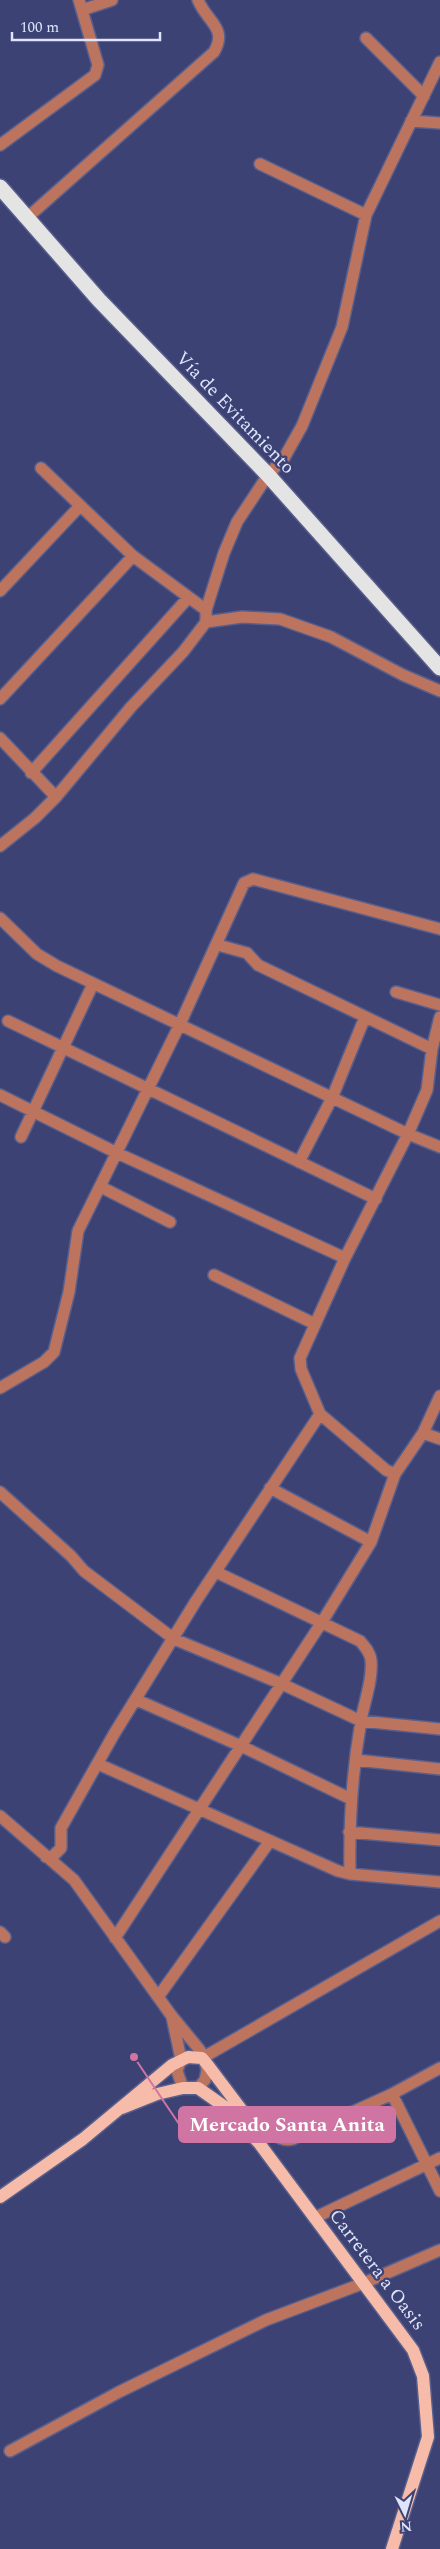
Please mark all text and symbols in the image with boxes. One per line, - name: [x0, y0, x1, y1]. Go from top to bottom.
- scale bar: [12, 10, 160, 42]
- text: 100 m: [20, 16, 59, 39]
- street label: Vía de Evitamiento: [168, 345, 302, 481]
- callout: Mercado Santa Anita: [179, 2107, 395, 2142]
- text: Mercado Santa Anita: [189, 2110, 386, 2140]
- street label: Carretera a Oasis: [321, 2203, 433, 2337]
- north arrow: [380, 2489, 430, 2539]
- text: N: [399, 2515, 413, 2537]

